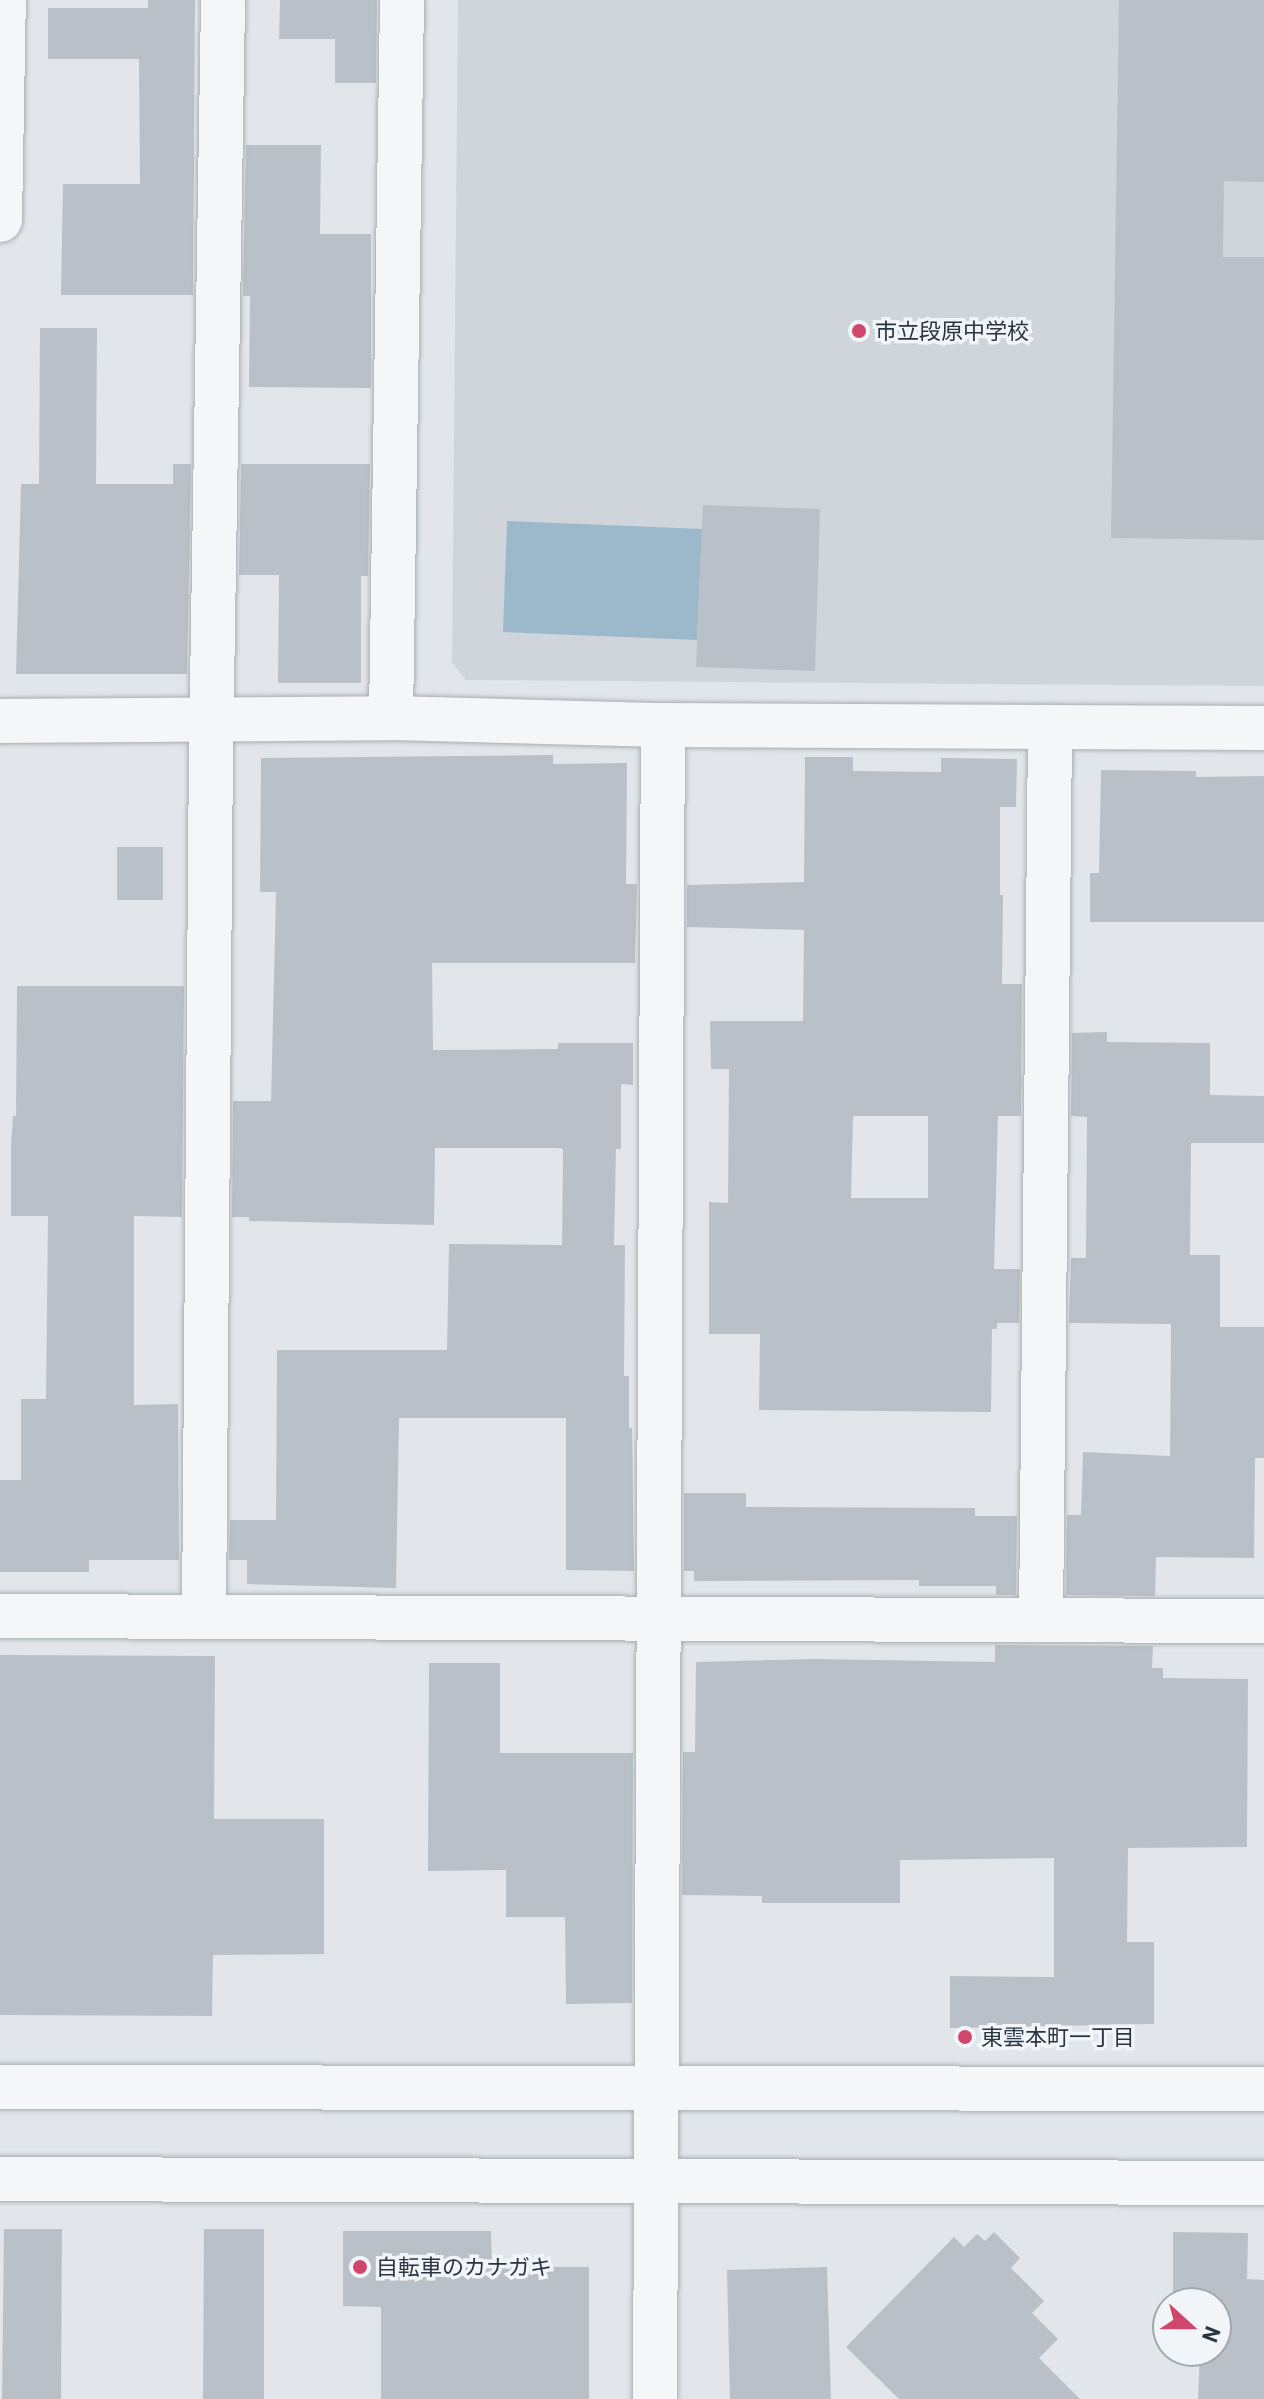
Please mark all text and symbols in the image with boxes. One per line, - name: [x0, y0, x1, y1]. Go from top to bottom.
- place label: 市立段原中学校: [875, 318, 1029, 344]
- marker: 市立段原中学校: [850, 322, 868, 340]
- place label: 東雲本町一丁目: [981, 2024, 1135, 2050]
- marker: 東雲本町一丁目: [956, 2028, 974, 2046]
- place label: 自転車のカナガキ: [376, 2254, 552, 2280]
- marker: 自転車のカナガキ: [351, 2258, 369, 2276]
- north arrow: [1152, 2287, 1232, 2367]
- text: N: [1198, 2323, 1227, 2346]

